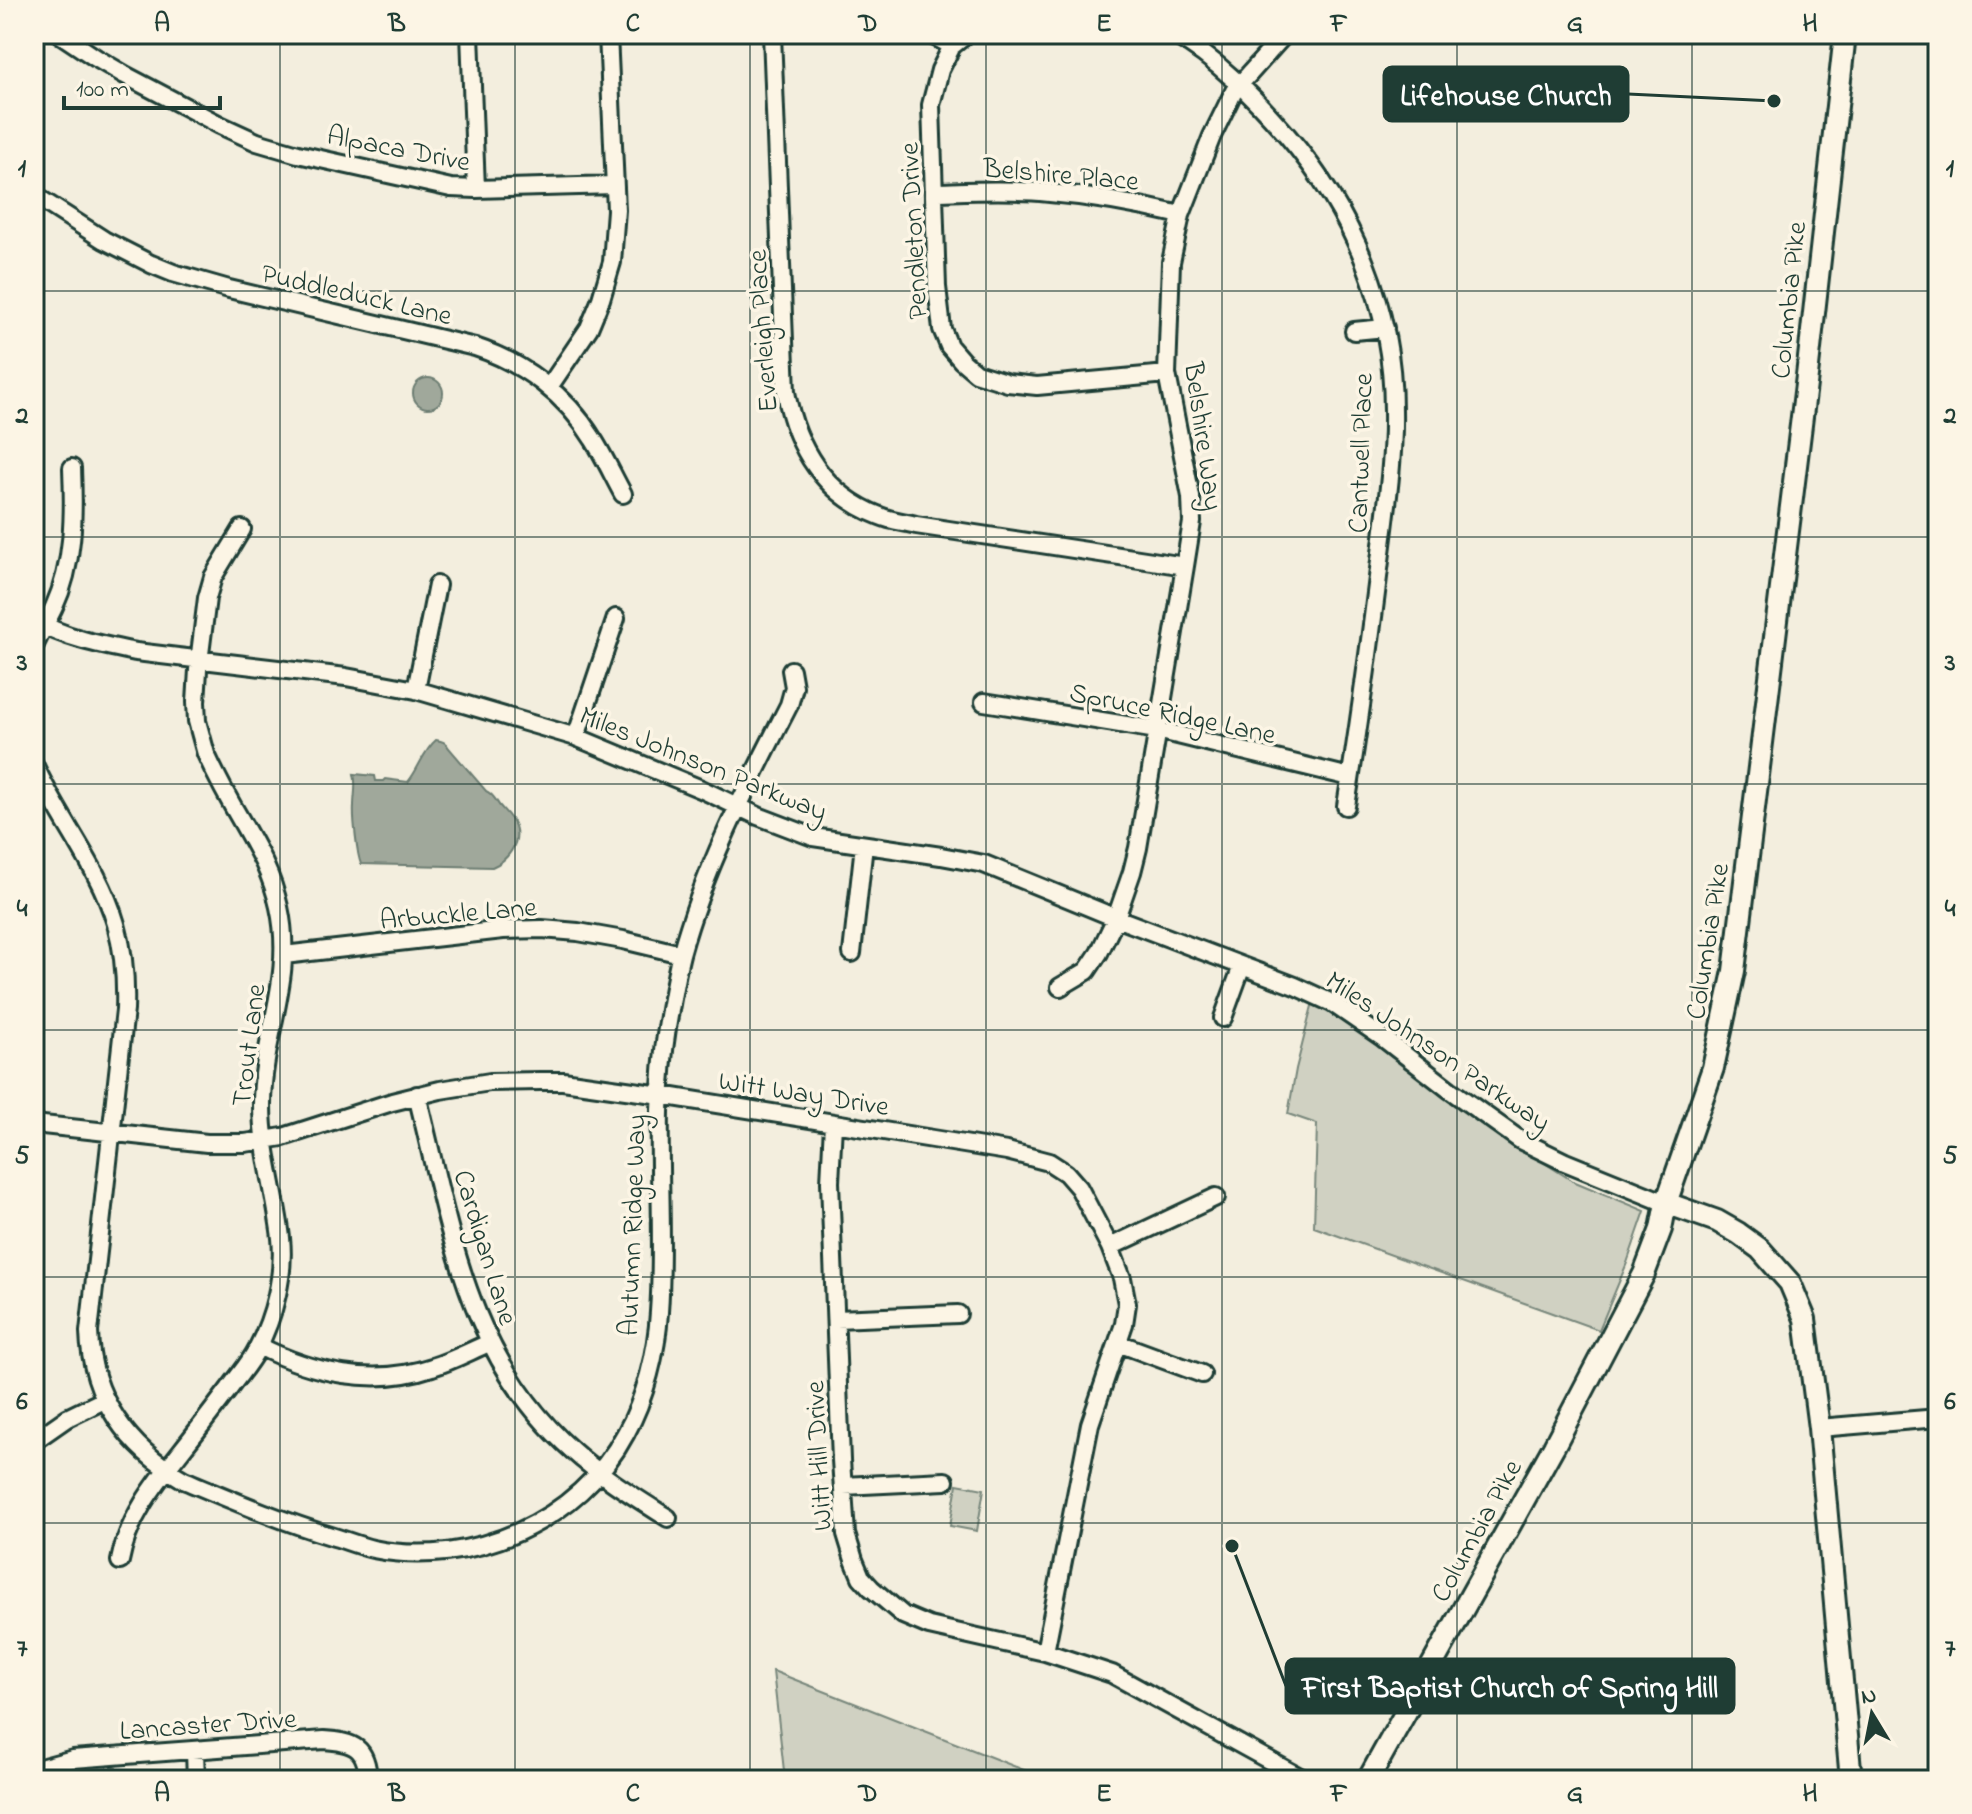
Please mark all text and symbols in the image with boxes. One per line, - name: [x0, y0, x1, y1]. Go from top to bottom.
- text: A: [154, 6, 170, 44]
- text: B: [387, 6, 406, 44]
- text: C: [626, 6, 640, 44]
- text: D: [857, 6, 878, 44]
- text: E: [1096, 6, 1112, 44]
- text: F: [1329, 6, 1348, 44]
- text: G: [1567, 6, 1583, 44]
- text: H: [1802, 6, 1818, 44]
- scale bar: [64, 60, 220, 110]
- callout: Lifehouse Church: [1384, 67, 1628, 121]
- text: 100 m: [76, 73, 129, 108]
- text: Lifehouse Church: [1400, 76, 1612, 120]
- street label: Alpaca Drive: [323, 116, 474, 185]
- street label: Pendleton Drive: [890, 141, 941, 320]
- street label: Belshire Place: [980, 149, 1141, 204]
- text: 1: [18, 151, 27, 189]
- text: 1: [1946, 151, 1955, 189]
- street label: Columbia Pike: [1762, 219, 1819, 381]
- street label: Everleigh Place: [738, 247, 791, 414]
- street label: Puddleduck Lane: [257, 255, 456, 338]
- street label: Belshire Way: [1171, 359, 1232, 513]
- street label: Cantwell Place: [1339, 372, 1386, 534]
- text: 2: [15, 398, 29, 436]
- text: 2: [1943, 398, 1957, 436]
- text: 3: [16, 645, 28, 683]
- text: 3: [1944, 645, 1956, 683]
- street label: Spruce Ridge Lane: [1065, 674, 1280, 757]
- street label: Miles Johnson Parkway: [572, 697, 833, 834]
- street label: Columbia Pike: [1677, 860, 1742, 1023]
- street label: Arbuckle Lane: [378, 888, 539, 943]
- text: 4: [17, 891, 28, 929]
- text: 4: [1945, 891, 1956, 929]
- street label: Miles Johnson Parkway: [1316, 962, 1558, 1144]
- street label: Trout Lane: [223, 981, 278, 1109]
- street label: Witt Way Drive: [715, 1062, 892, 1129]
- street label: Autumn Ridge Way: [610, 1114, 659, 1337]
- text: 5: [15, 1138, 30, 1176]
- text: 5: [1943, 1138, 1958, 1176]
- street label: Cardigan Lane: [441, 1165, 527, 1331]
- street label: Witt Hill Drive: [796, 1379, 845, 1532]
- text: 6: [16, 1384, 28, 1422]
- text: 6: [1944, 1384, 1956, 1422]
- street label: Columbia Pike: [1422, 1452, 1534, 1611]
- text: 7: [17, 1631, 28, 1669]
- text: 7: [1945, 1631, 1956, 1669]
- callout: First Baptist Church of Spring Hill: [1286, 1659, 1734, 1713]
- text: First Baptist Church of Spring Hill: [1300, 1668, 1718, 1713]
- north arrow: [1832, 1674, 1912, 1754]
- text: N: [1859, 1680, 1879, 1714]
- street label: Lancaster Drive: [118, 1700, 299, 1753]
- text: A: [154, 1776, 170, 1814]
- text: B: [387, 1776, 406, 1814]
- text: C: [626, 1776, 640, 1814]
- text: D: [857, 1776, 878, 1814]
- text: E: [1096, 1776, 1112, 1814]
- text: F: [1329, 1776, 1348, 1814]
- text: G: [1567, 1776, 1583, 1814]
- text: H: [1802, 1776, 1818, 1814]

